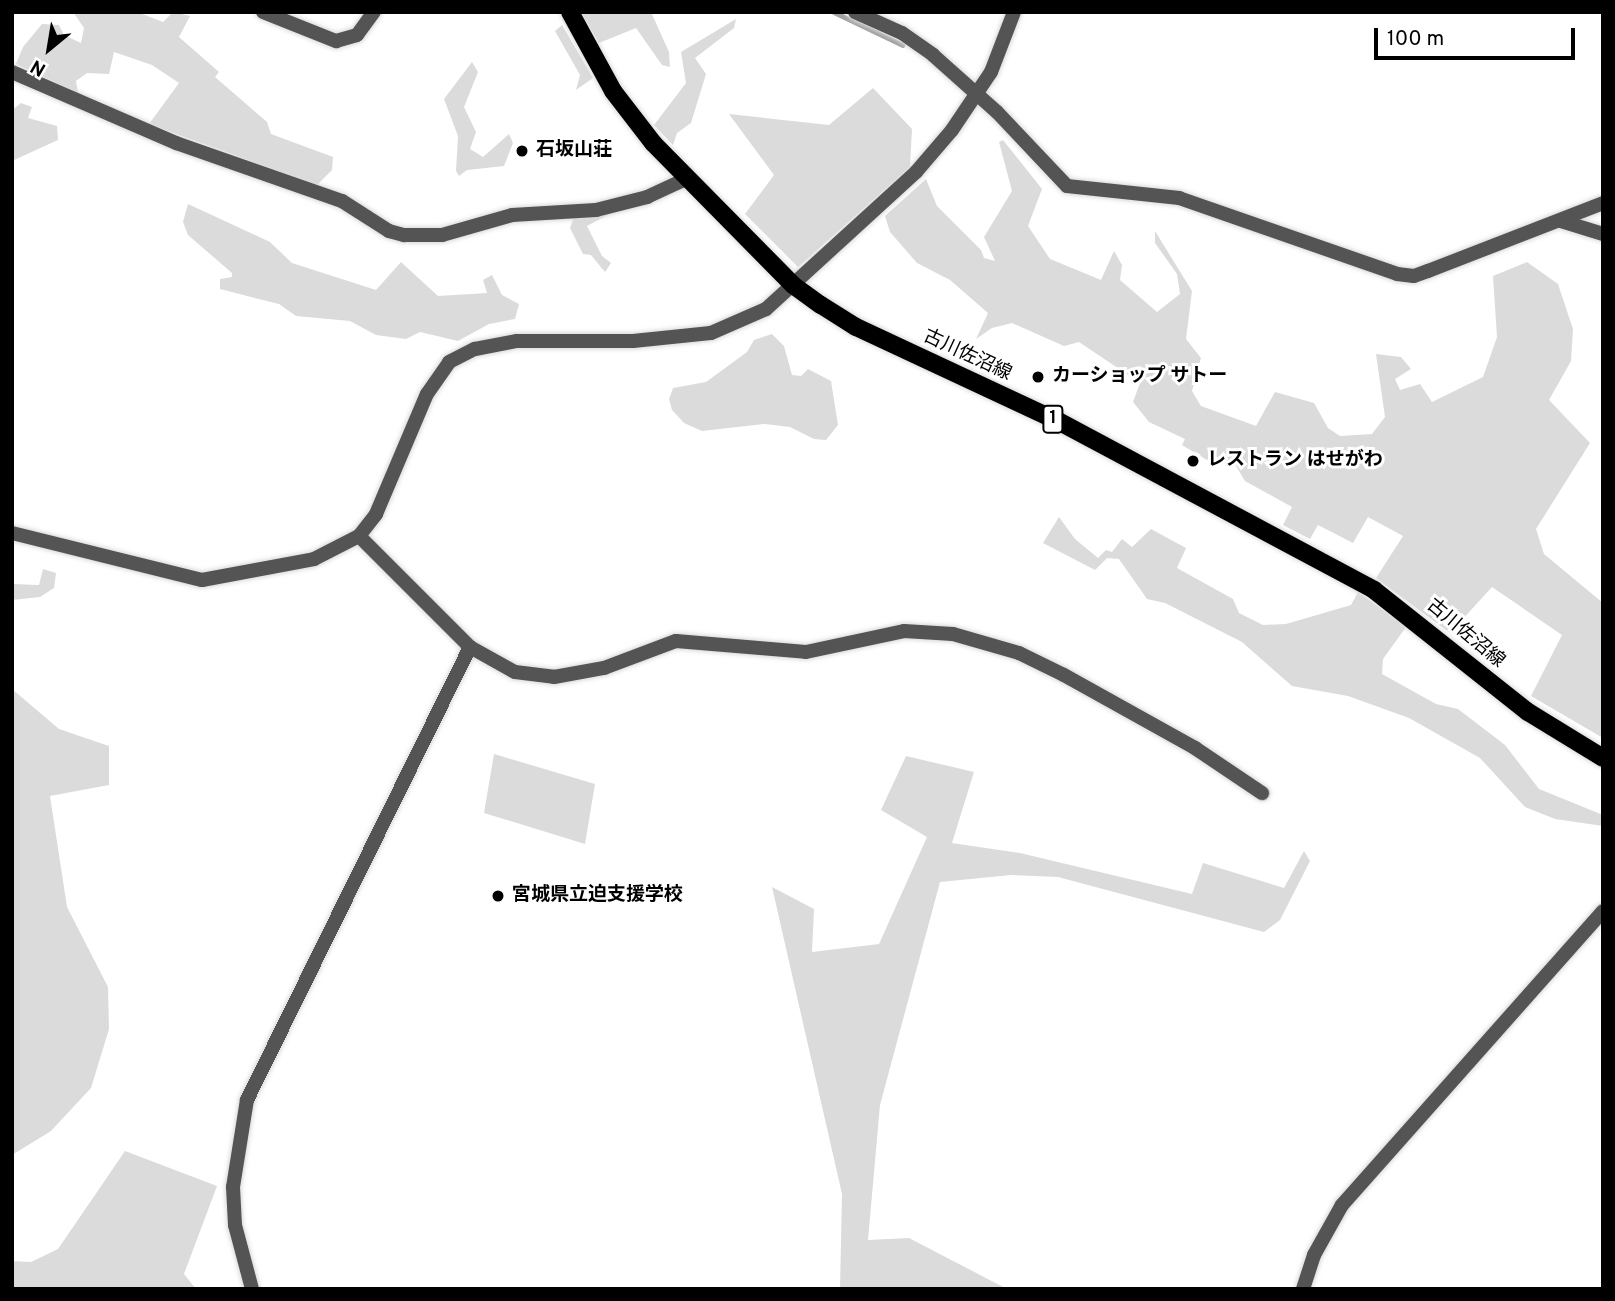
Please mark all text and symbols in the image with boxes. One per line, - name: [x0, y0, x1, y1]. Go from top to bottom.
- north arrow: [14, 14, 84, 84]
- scale bar: [1377, 14, 1578, 58]
- text: 100 m: [1387, 26, 1444, 53]
- text: N: [27, 53, 50, 81]
- place label: 石坂山荘: [536, 140, 612, 162]
- marker: 石坂山荘: [514, 143, 530, 159]
- street label: 古川佐沼線: [919, 326, 1015, 386]
- place label: カーショップ サトー: [1052, 366, 1228, 388]
- marker: カーショップ サトー: [1030, 369, 1046, 385]
- road number: 1: [1041, 404, 1065, 433]
- place label: レストラン はせがわ: [1207, 450, 1383, 472]
- marker: レストラン はせがわ: [1185, 453, 1201, 469]
- street label: 古川佐沼線: [1421, 595, 1509, 673]
- place label: 宮城県立迫支援学校: [512, 885, 683, 907]
- marker: 宮城県立迫支援学校: [490, 888, 506, 904]

